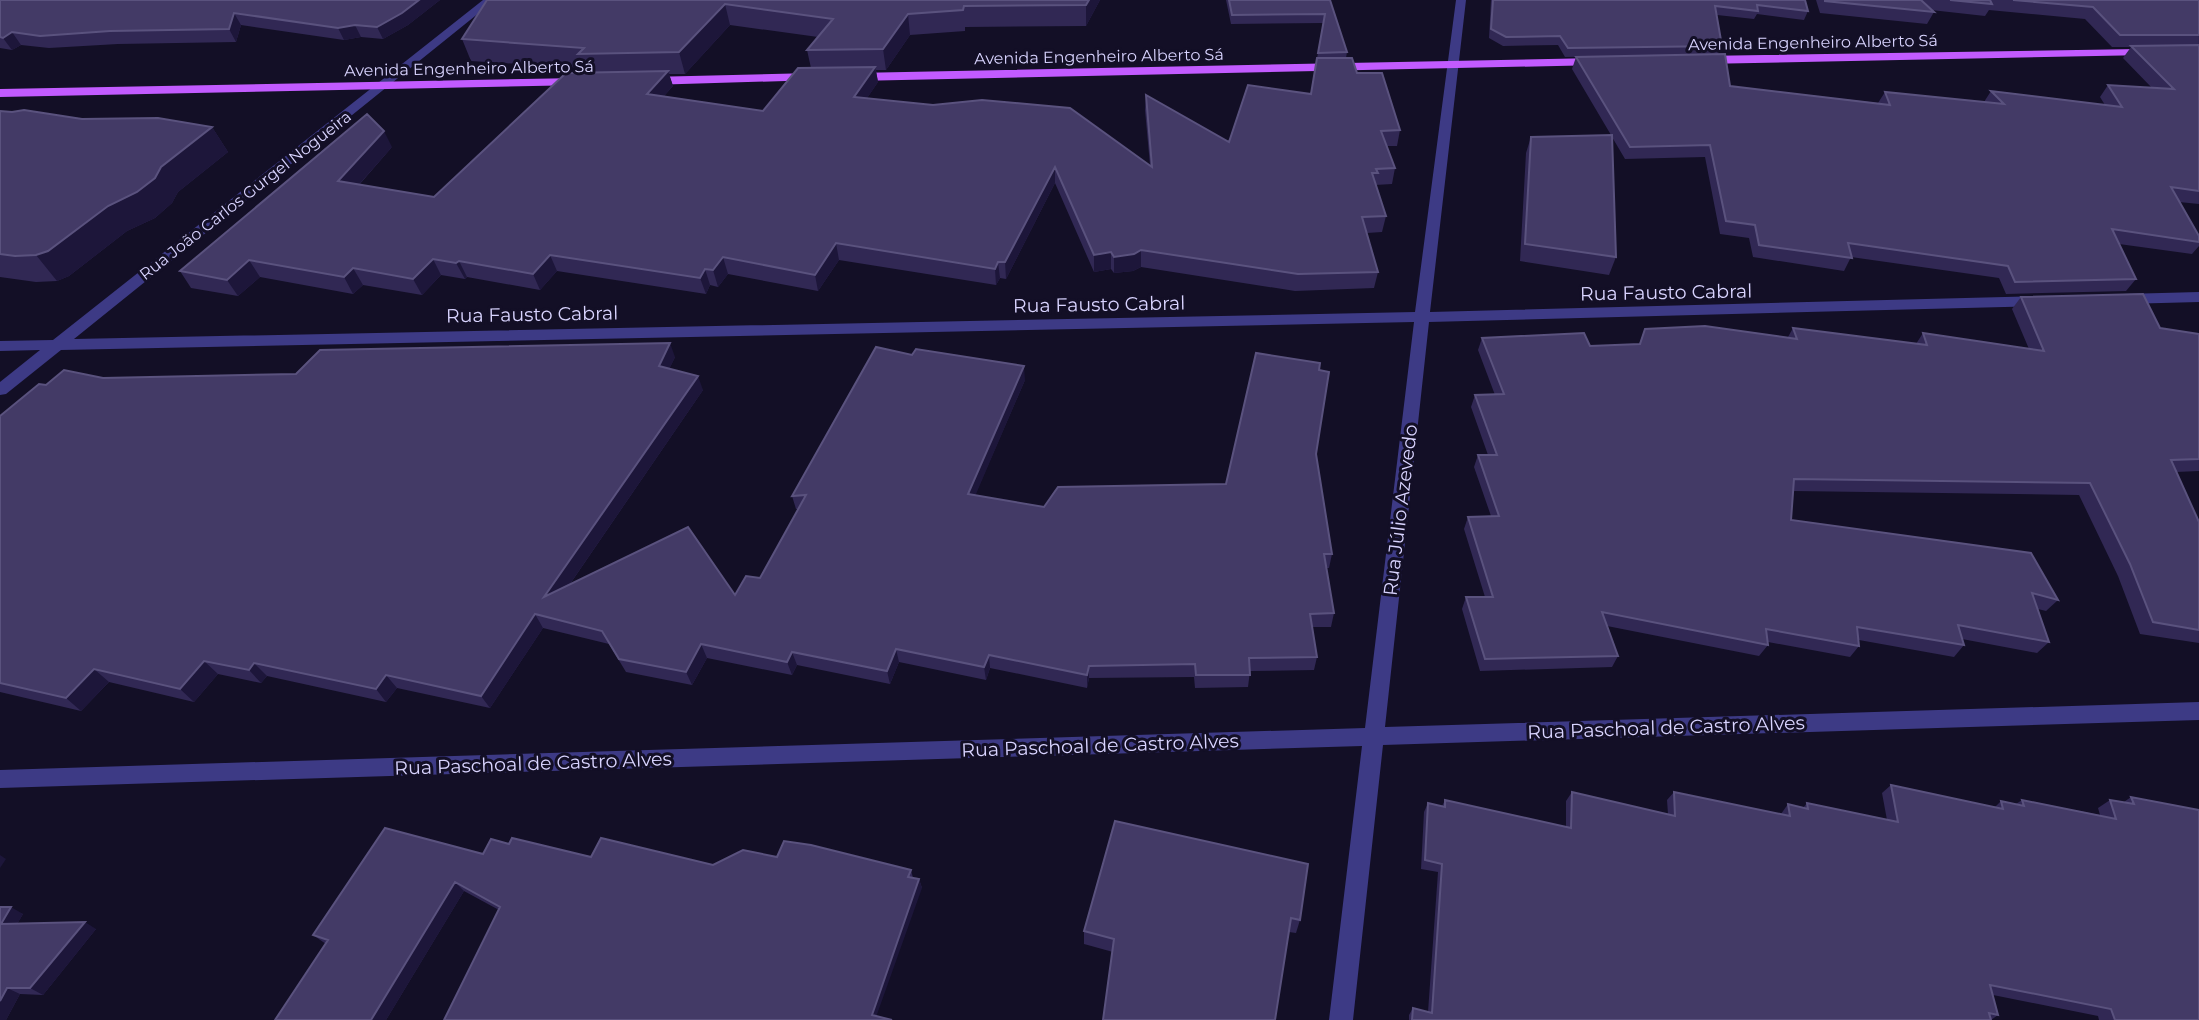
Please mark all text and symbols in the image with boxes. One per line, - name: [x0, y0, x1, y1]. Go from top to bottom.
- street label: Avenida Engenheiro Alberto Sá: [1688, 31, 1938, 54]
- street label: Avenida Engenheiro Alberto Sá: [974, 45, 1224, 68]
- street label: Avenida Engenheiro Alberto Sá: [344, 57, 594, 80]
- street label: Rua João Carlos Gurgel Nogueira: [136, 107, 355, 284]
- street label: Rua Fausto Cabral: [1580, 279, 1752, 306]
- street label: Rua Fausto Cabral: [1013, 291, 1185, 318]
- street label: Rua Fausto Cabral: [446, 301, 618, 328]
- street label: Rua Júlio Azevedo: [1379, 423, 1422, 597]
- street label: Rua Paschoal de Castro Alves: [1527, 711, 1805, 744]
- street label: Rua Paschoal de Castro Alves: [961, 729, 1239, 762]
- street label: Rua Paschoal de Castro Alves: [394, 747, 672, 780]

